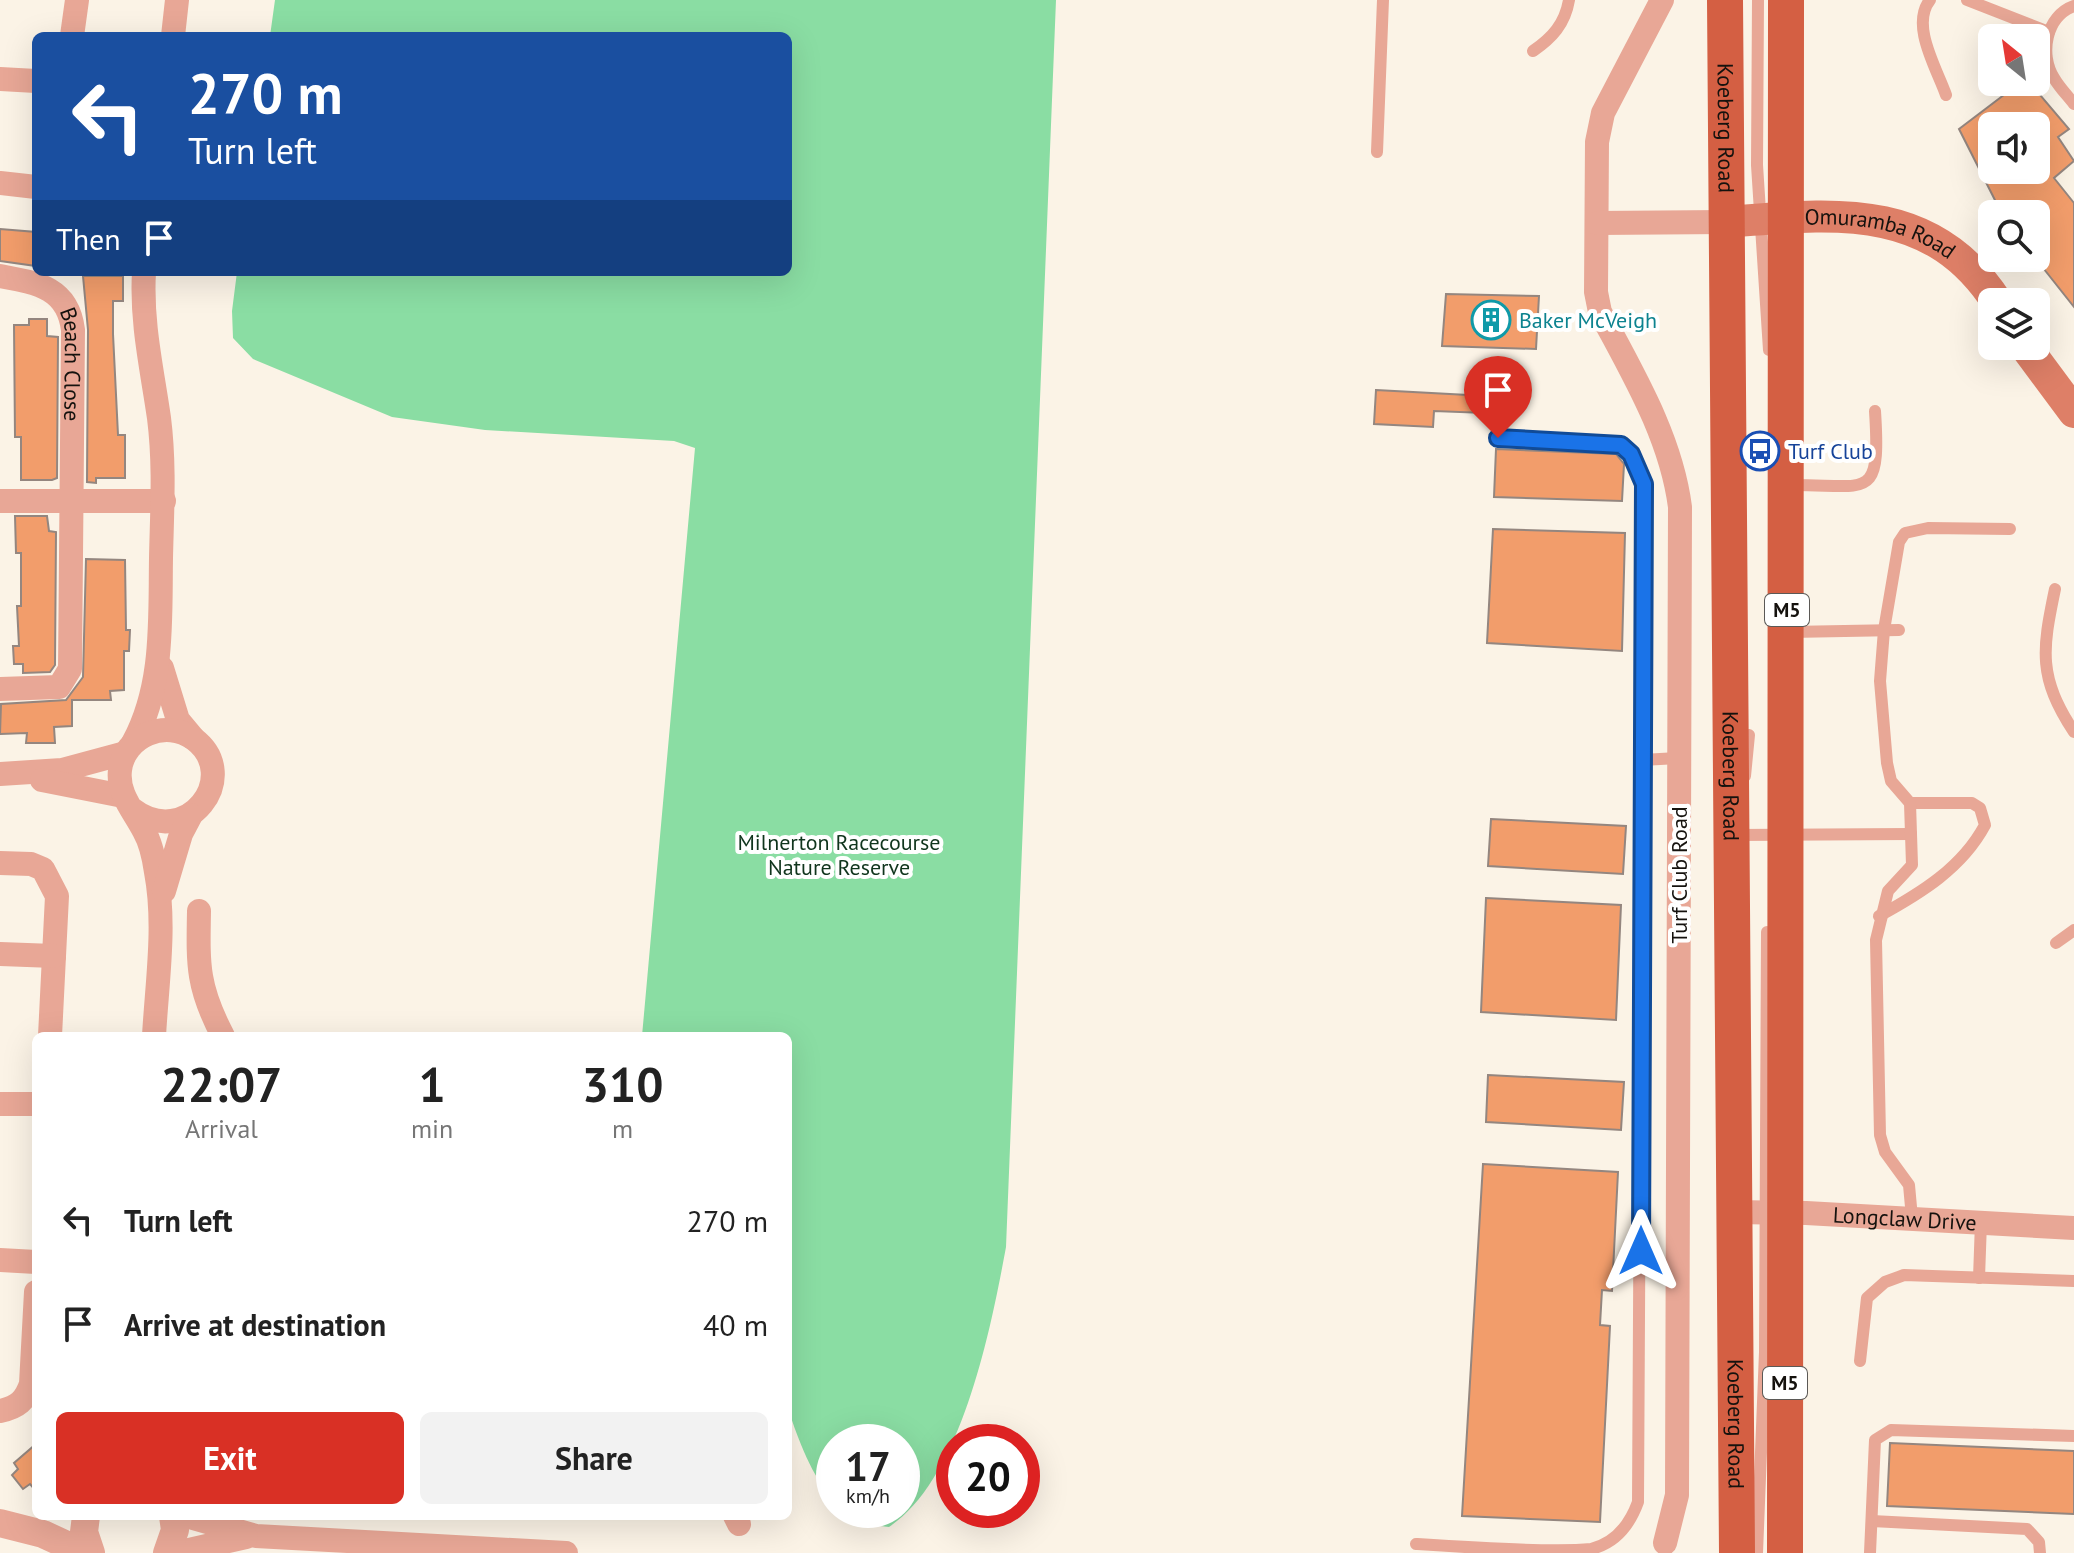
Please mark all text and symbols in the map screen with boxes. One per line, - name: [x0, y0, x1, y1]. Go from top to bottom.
- north arrow: [1978, 24, 2050, 96]
- map controls: [1978, 24, 2050, 360]
- text: 270 m: [188, 57, 343, 129]
- street label: Koeberg Road: [1711, 63, 1740, 193]
- icon: left: [56, 64, 160, 168]
- button: sound: [1978, 112, 2050, 184]
- text: Turn left: [188, 127, 317, 174]
- button: search: [1978, 200, 2050, 272]
- street label: Omuramba Road: [1804, 202, 1961, 265]
- icon: arrive: [137, 216, 181, 260]
- text: Then: [56, 219, 121, 258]
- button: layers: [1978, 288, 2050, 360]
- building icon: Baker McVeigh: [1470, 299, 1512, 341]
- street label: Beach Close: [54, 303, 87, 421]
- place label: Baker McVeigh: [1519, 306, 1657, 334]
- pin: [1464, 356, 1532, 438]
- icon: arrive: [1476, 368, 1520, 412]
- bus stop icon: Turf Club: [1739, 430, 1781, 472]
- place label: Turf Club: [1788, 437, 1873, 465]
- road number: M5: [1765, 594, 1809, 626]
- street label: Koeberg Road: [1716, 711, 1745, 841]
- street label: Turf Club Road: [1665, 806, 1693, 944]
- park label: Milnerton Racecourse Nature Reserve: [737, 828, 941, 881]
- text: 22:07: [161, 1053, 282, 1115]
- text: 1: [418, 1053, 446, 1115]
- text: 310: [582, 1053, 663, 1115]
- text: Arrival: [185, 1112, 258, 1145]
- text: min: [411, 1112, 453, 1145]
- text: m: [612, 1112, 633, 1145]
- icon: left: [56, 1198, 100, 1242]
- text: Turn left: [124, 1201, 232, 1240]
- text: 270 m: [687, 1201, 768, 1240]
- street label: Longclaw Drive: [1832, 1201, 1977, 1237]
- position arrow: [1599, 1209, 1683, 1293]
- icon: arrive: [56, 1302, 100, 1346]
- text: Arrive at destination: [124, 1305, 386, 1344]
- text: 40 m: [703, 1305, 768, 1344]
- street label: Koeberg Road: [1722, 1359, 1751, 1489]
- road number: M5: [1763, 1367, 1807, 1399]
- button: Exit: [56, 1412, 404, 1504]
- button: Share: [420, 1412, 768, 1504]
- speed limit sign: 20: [936, 1424, 1040, 1528]
- text: 17: [845, 1440, 891, 1492]
- text: km/h: [846, 1483, 890, 1509]

